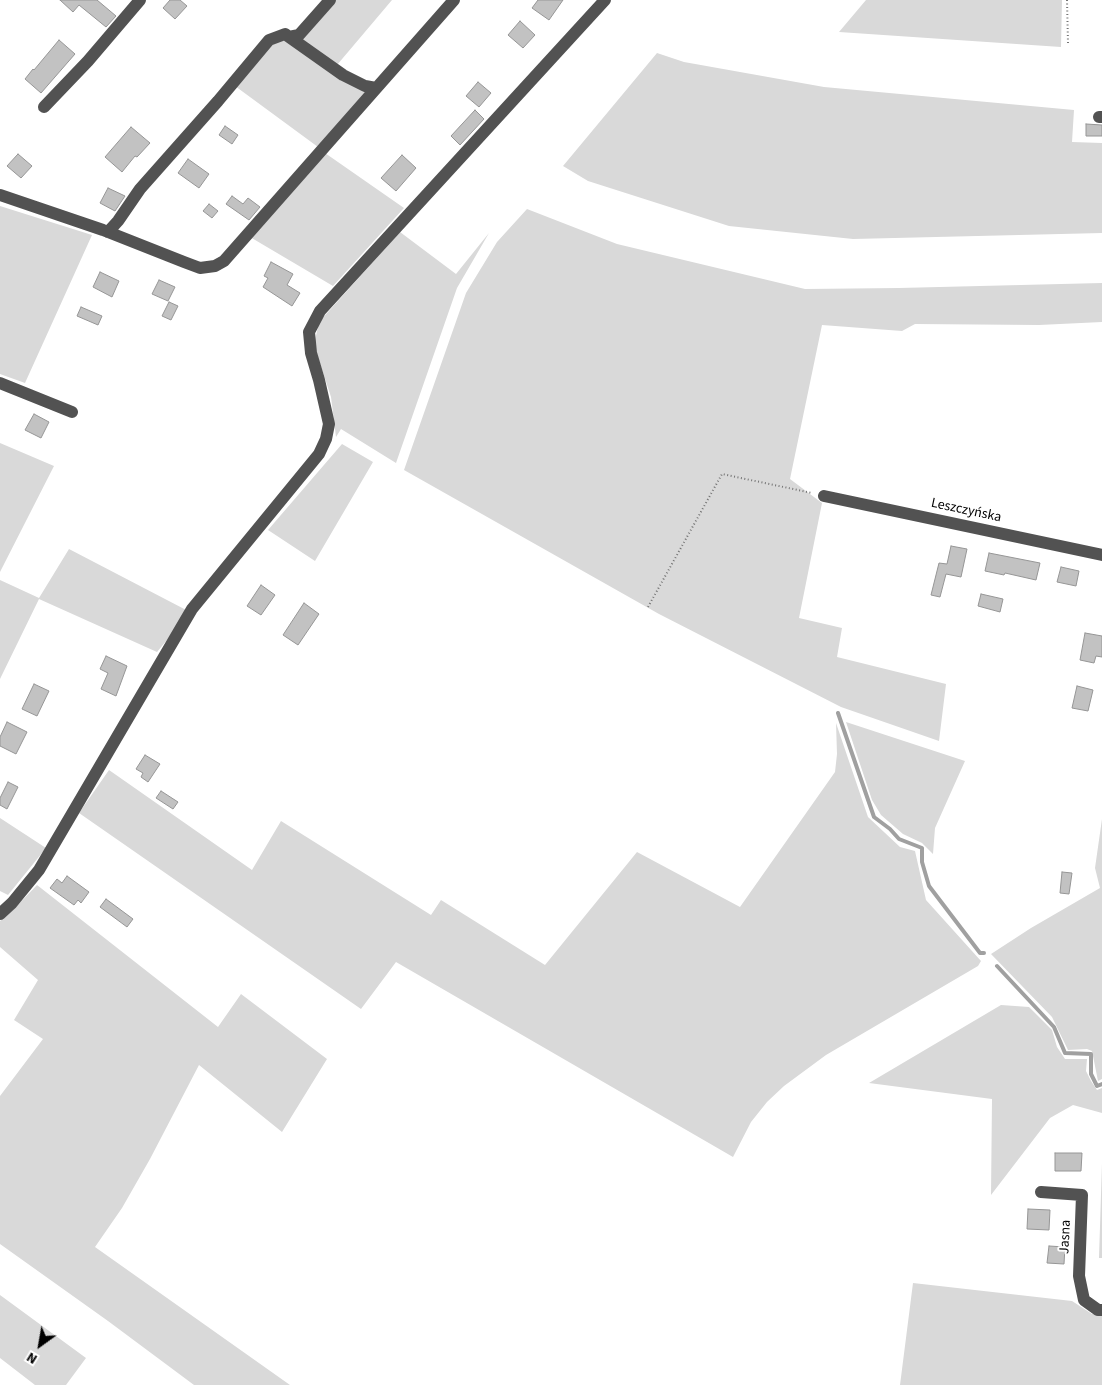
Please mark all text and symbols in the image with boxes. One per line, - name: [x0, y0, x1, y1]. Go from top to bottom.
- street label: Leszczyńska: [929, 495, 1003, 527]
- street label: Jasna: [1057, 1219, 1075, 1255]
- north arrow: [15, 1320, 65, 1370]
- text: N: [23, 1347, 41, 1369]

